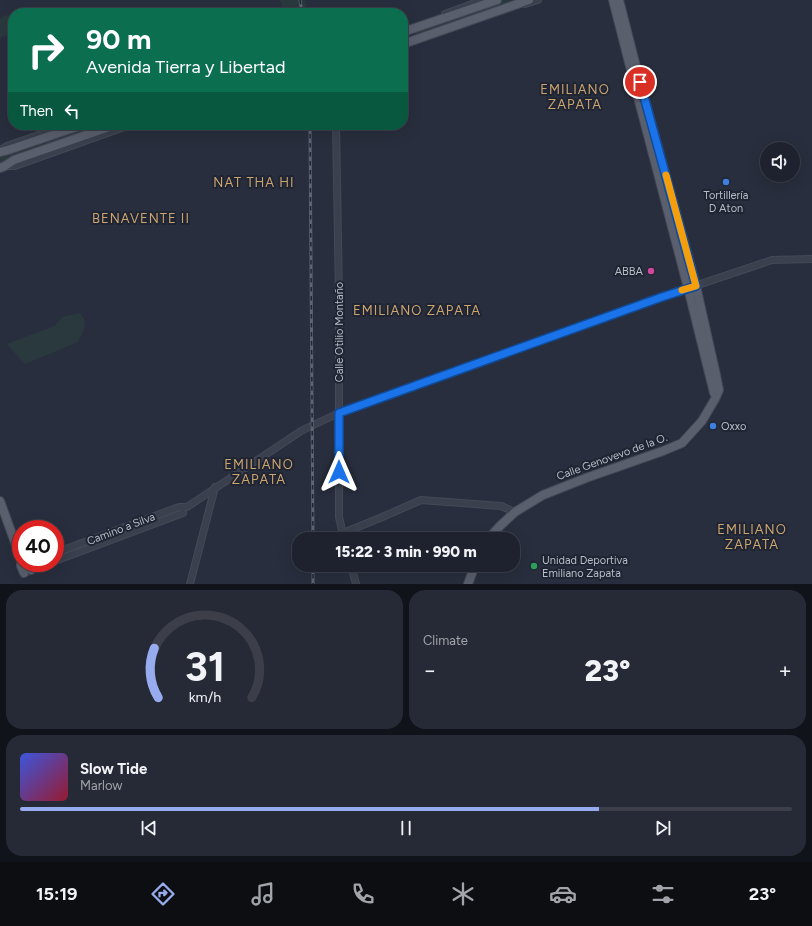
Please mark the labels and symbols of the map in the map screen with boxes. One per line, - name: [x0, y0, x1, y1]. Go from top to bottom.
- pin: [623, 65, 657, 99]
- district label: EMILIANO ZAPATA: [540, 82, 610, 112]
- district label: NAT THA HI: [213, 175, 295, 190]
- marker: Tortillería D Aton: [721, 177, 731, 187]
- place label: Tortillería D Aton: [704, 189, 748, 215]
- district label: BENAVENTE II: [92, 211, 190, 226]
- place label: ABBA: [615, 265, 644, 278]
- marker: ABBA: [646, 266, 656, 276]
- street label: Calle Otilio Montaño: [333, 282, 346, 382]
- district label: EMILIANO ZAPATA: [353, 303, 481, 318]
- place label: Oxxo: [721, 420, 746, 433]
- marker: Oxxo: [708, 421, 718, 431]
- street label: Calle Genovevo de la O.: [555, 431, 669, 483]
- position arrow: [318, 451, 360, 493]
- district label: EMILIANO ZAPATA: [224, 457, 294, 487]
- street label: Camino a Silva: [85, 510, 157, 548]
- speed limit sign: 40: [12, 520, 64, 572]
- district label: EMILIANO ZAPATA: [717, 522, 787, 552]
- place label: Unidad Deportiva Emiliano Zapata: [542, 554, 628, 580]
- marker: Unidad Deportiva Emiliano Zapata: [529, 561, 539, 571]

